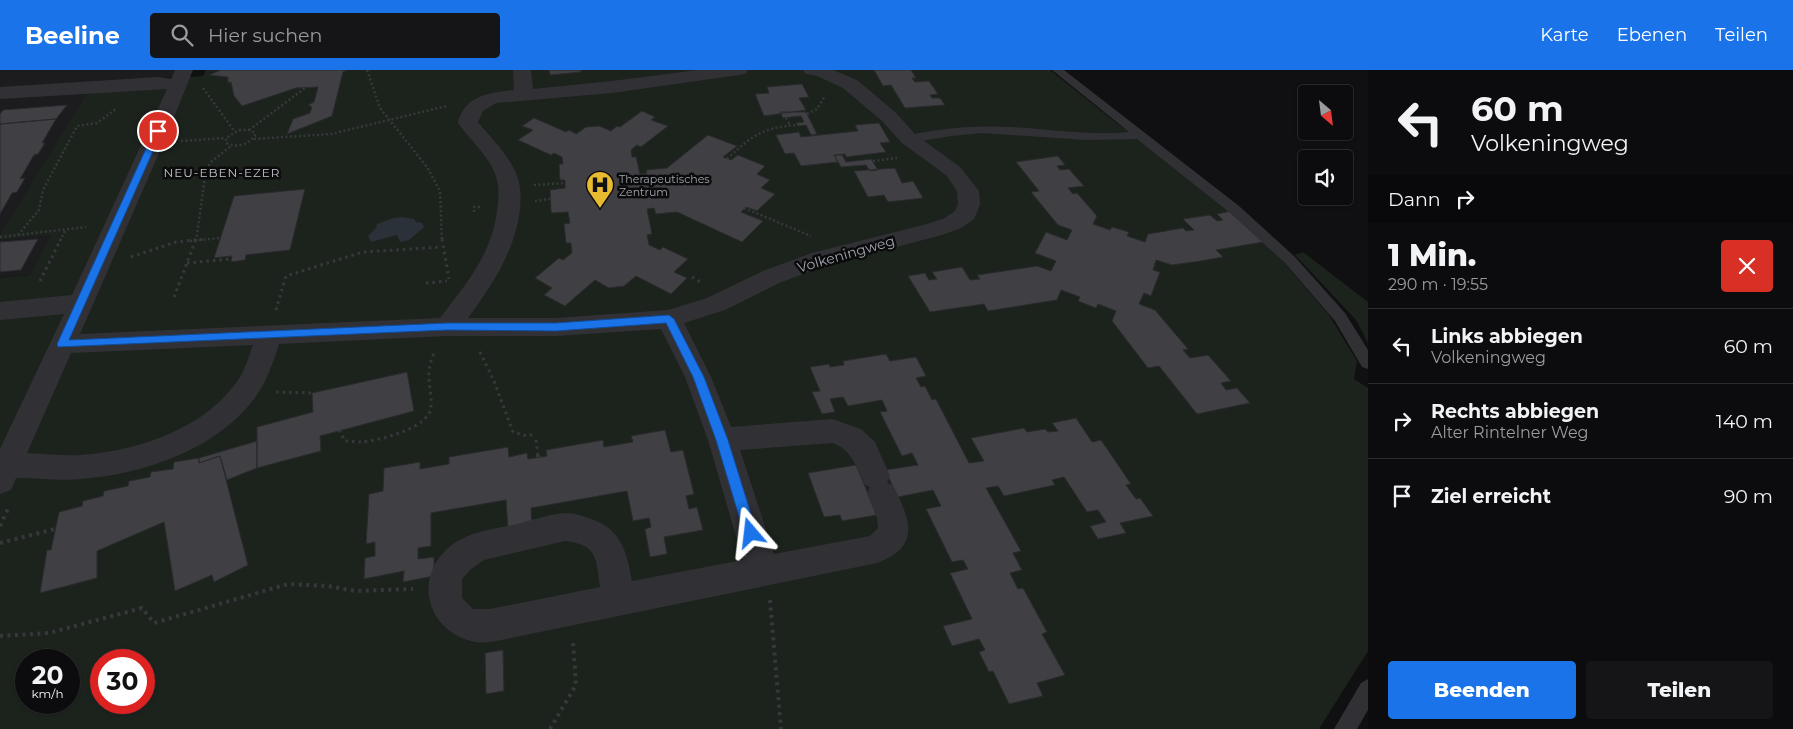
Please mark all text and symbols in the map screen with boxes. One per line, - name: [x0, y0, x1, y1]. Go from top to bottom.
- search box: [150, 13, 500, 58]
- text: Beeline: [25, 21, 120, 50]
- icon: search: [168, 21, 196, 49]
- text: Hier suchen: [208, 24, 322, 47]
- text: Karte: [1540, 24, 1589, 46]
- text: Ebenen: [1617, 24, 1687, 46]
- text: Teilen: [1715, 24, 1768, 46]
- north arrow: [1298, 85, 1352, 140]
- map controls: [1298, 85, 1353, 205]
- text: 60 m: [1471, 87, 1564, 130]
- icon: left: [1388, 90, 1453, 155]
- pin: [137, 110, 179, 152]
- icon: arrive: [144, 117, 172, 145]
- text: Volkeningweg: [1471, 130, 1629, 157]
- button: sound: [1298, 150, 1353, 205]
- district label: NEU-EBEN-EZER: [164, 165, 280, 180]
- hospital icon: Therapeutisches Zentrum: [585, 170, 615, 209]
- place label: Therapeutisches Zentrum: [619, 172, 710, 199]
- icon: right: [1451, 185, 1479, 213]
- text: Dann: [1388, 188, 1441, 211]
- street label: Volkeningweg: [795, 231, 897, 277]
- text: 1 Min.: [1388, 237, 1476, 274]
- button: close: [1721, 240, 1773, 292]
- text: 290 m · 19:55: [1388, 275, 1488, 294]
- text: Links abbiegen: [1431, 325, 1583, 348]
- icon: left: [1388, 332, 1416, 360]
- text: 60 m: [1724, 335, 1773, 358]
- text: Volkeningweg: [1431, 348, 1546, 367]
- text: Rechts abbiegen: [1431, 400, 1599, 423]
- icon: right: [1388, 407, 1416, 435]
- text: 140 m: [1716, 410, 1773, 433]
- text: Alter Rintelner Weg: [1431, 423, 1589, 442]
- icon: arrive: [1388, 482, 1416, 510]
- text: Ziel erreicht: [1431, 485, 1551, 508]
- text: 90 m: [1724, 485, 1773, 508]
- position arrow: [724, 506, 776, 558]
- speed limit sign: 30: [90, 649, 155, 714]
- text: 20: [32, 660, 63, 690]
- button: Beenden: [1388, 661, 1576, 719]
- button: Teilen: [1586, 661, 1773, 719]
- text: km/h: [31, 686, 64, 701]

